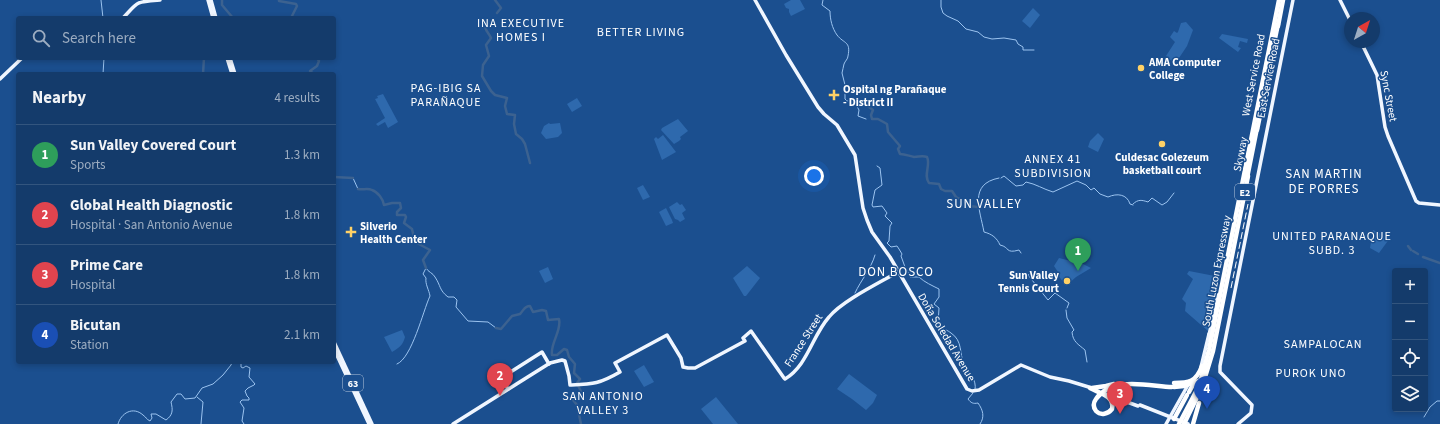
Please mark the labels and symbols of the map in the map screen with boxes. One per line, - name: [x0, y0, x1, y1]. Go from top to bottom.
- north arrow: [1344, 12, 1380, 48]
- district label: INA EXECUTIVE HOMES I: [477, 15, 565, 46]
- district label: BETTER LIVING: [597, 24, 685, 41]
- street label: West Service Road: [1238, 33, 1269, 118]
- street label: East Service Road: [1253, 37, 1284, 119]
- place label: AMA Computer College: [1148, 55, 1221, 83]
- marker: AMA Computer College: [1136, 63, 1146, 73]
- street label: Sync Street: [1376, 69, 1401, 123]
- district label: PAG-IBIG SA PARAÑAQUE: [410, 80, 482, 111]
- place label: Ospital ng Parañaque - District II: [843, 82, 947, 110]
- marker: Ospital ng Parañaque - District II: [828, 89, 840, 101]
- street label: Skyway: [1230, 136, 1251, 173]
- marker: Culdesac Golezeum basketball court: [1157, 139, 1167, 149]
- place label: Culdesac Golezeum basketball court: [1115, 150, 1209, 178]
- district label: ANNEX 41 SUBDIVISION: [1014, 151, 1092, 182]
- district label: SAN MARTIN DE PORRES: [1285, 165, 1363, 198]
- your location: [804, 166, 824, 186]
- road number: E2: [1235, 184, 1255, 200]
- district label: SUN VALLEY: [946, 195, 1022, 213]
- street label: South Luzon Expressway: [1198, 214, 1235, 328]
- place label: Silverio Health Center: [360, 219, 428, 247]
- marker: Silverio Health Center: [345, 226, 357, 238]
- district label: UNITED PARANAQUE SUBD. 3: [1272, 228, 1392, 259]
- pin: 1: [1065, 238, 1091, 271]
- district label: DON BOSCO: [858, 263, 934, 281]
- place label: Sun Valley Tennis Court: [998, 268, 1060, 296]
- marker: Sun Valley Tennis Court: [1062, 276, 1072, 286]
- street label: Doña Soledad Avenue: [914, 290, 979, 385]
- street label: France Street: [781, 311, 826, 370]
- district label: SAMPALOCAN: [1283, 336, 1363, 353]
- pin: 2: [487, 363, 513, 396]
- district label: PUROK UNO: [1275, 365, 1347, 382]
- road number: 63: [343, 375, 363, 391]
- pin: 4: [1194, 376, 1220, 409]
- pin: 3: [1107, 381, 1133, 414]
- district label: SAN ANTONIO VALLEY 3: [562, 388, 644, 419]

